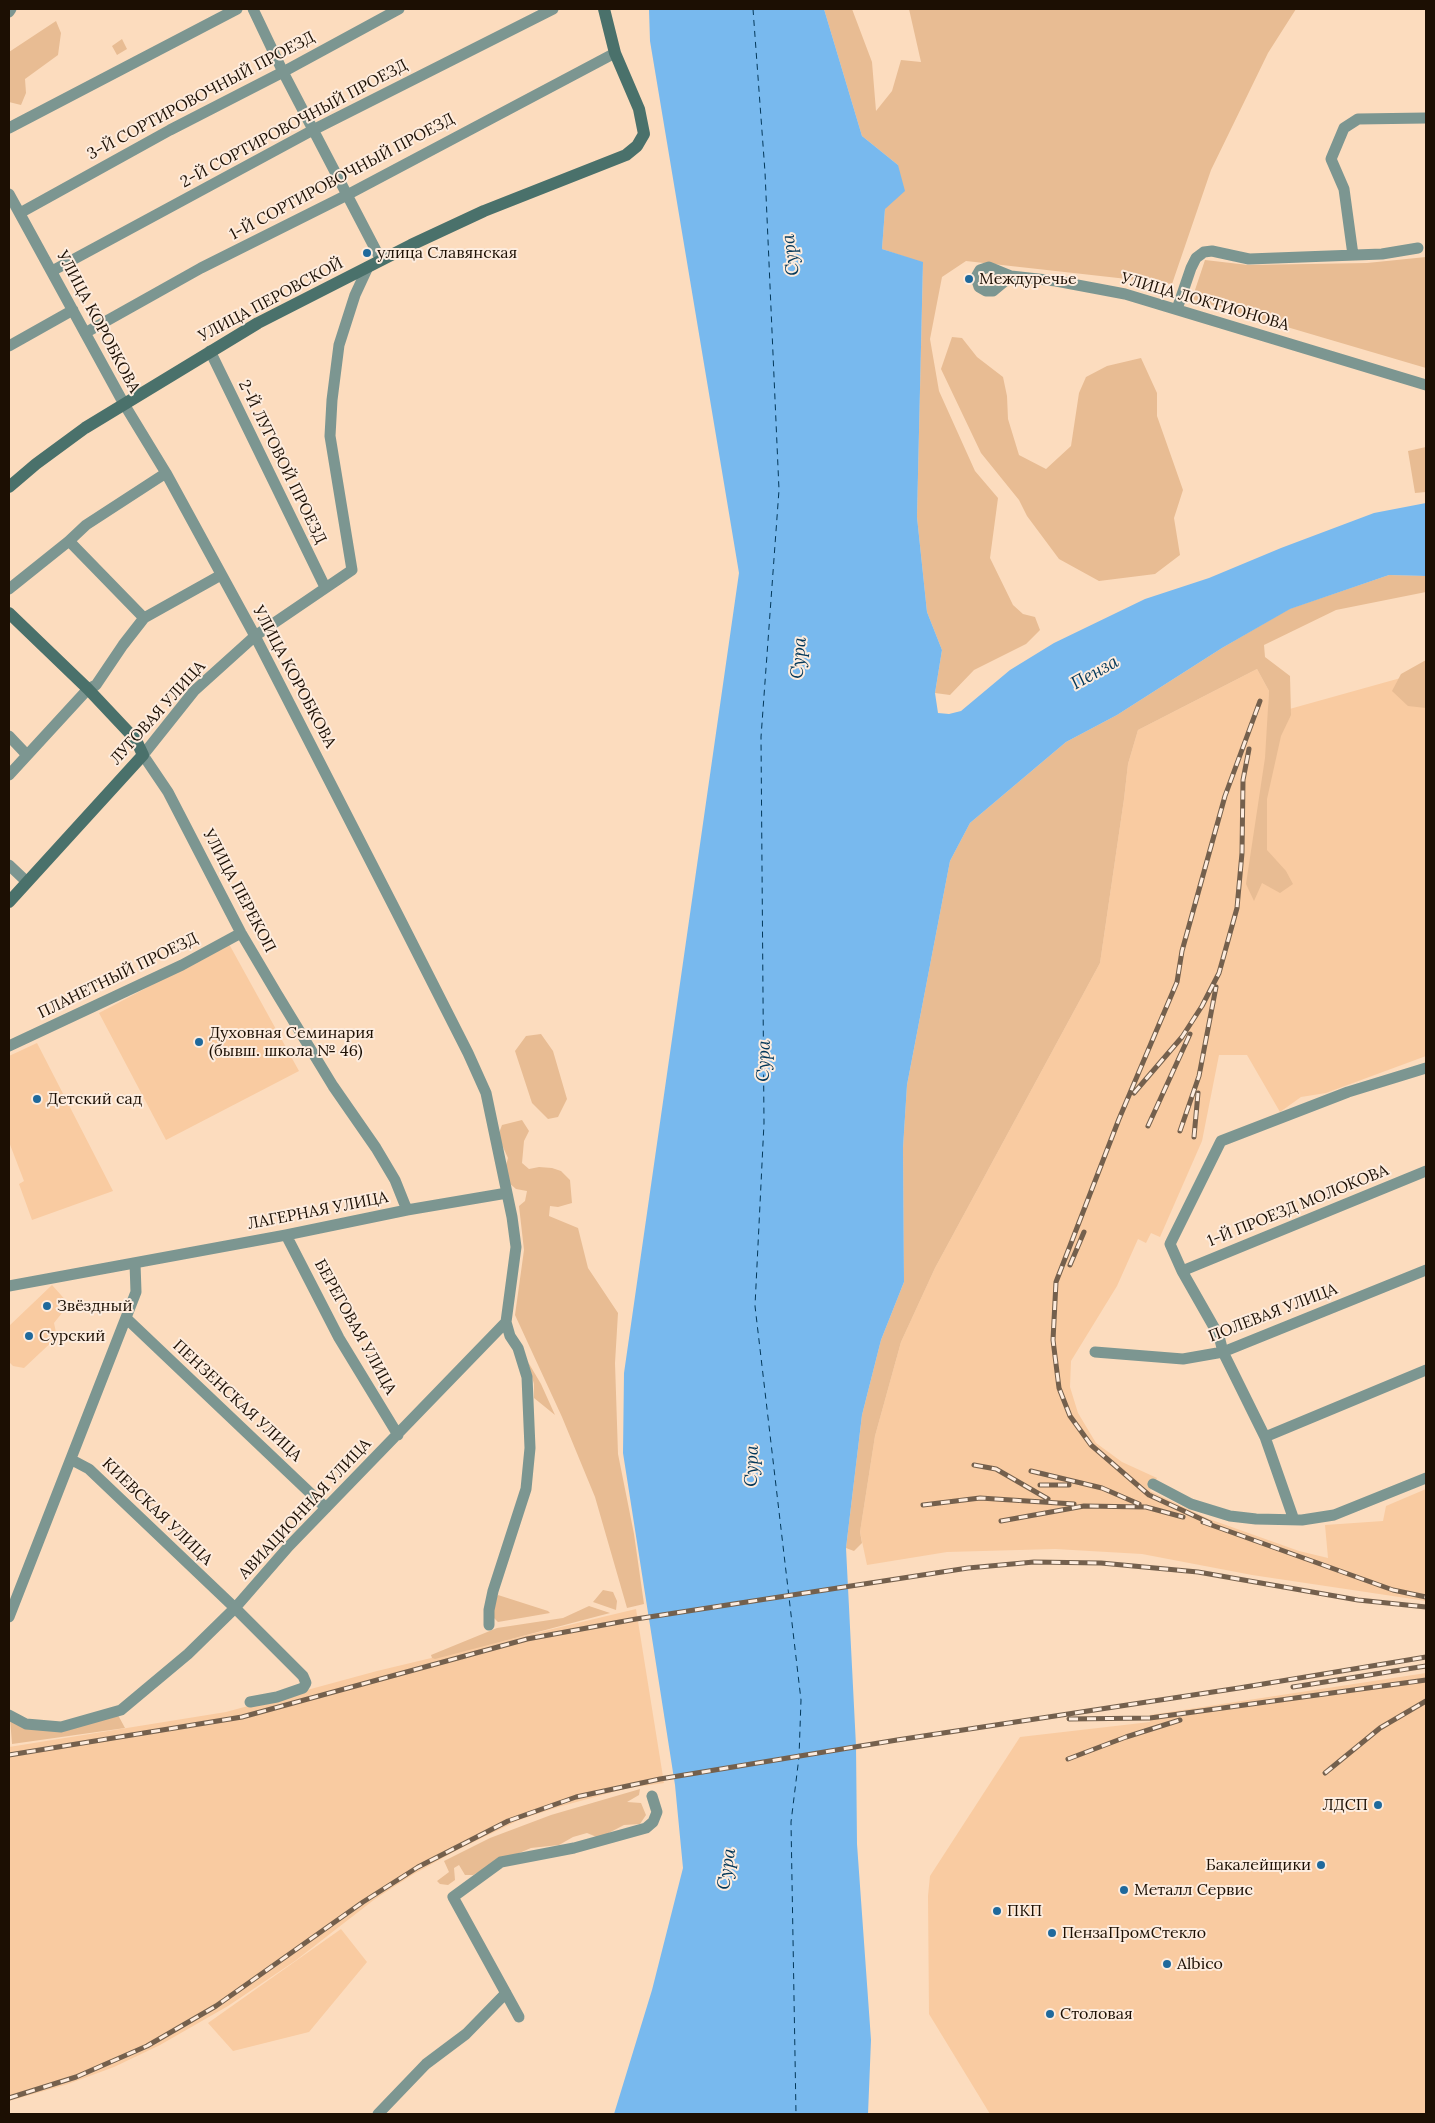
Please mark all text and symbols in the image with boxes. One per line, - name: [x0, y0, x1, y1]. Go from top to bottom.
- street label: 3-Й СОРТИРОВОЧНЫЙ ПРОЕЗД: [84, 28, 318, 164]
- street label: 2-Й СОРТИРОВОЧНЫЙ ПРОЕЗД: [177, 56, 411, 192]
- street label: 1-Й СОРТИРОВОЧНЫЙ ПРОЕЗД: [226, 109, 458, 245]
- water label: Сура: [778, 233, 804, 277]
- place label: улица Славянская: [377, 243, 517, 263]
- marker: улица Славянская: [361, 247, 373, 259]
- street label: УЛИЦА КОРОБКОВА: [52, 248, 144, 396]
- street label: УЛИЦА ПЕРОВСКОЙ: [195, 254, 347, 346]
- place label: Междуречье: [979, 269, 1077, 289]
- street label: УЛИЦА ЛОКТИОНОВА: [1119, 269, 1291, 335]
- marker: Междуречье: [963, 273, 975, 285]
- street label: 2-Й ЛУГОВОЙ ПРОЕЗД: [234, 377, 330, 547]
- street label: УЛИЦА КОРОБКОВА: [248, 603, 340, 751]
- water label: Сура: [786, 636, 812, 680]
- water label: Пенза: [1068, 651, 1122, 695]
- street label: ЛУГОВАЯ УЛИЦА: [106, 657, 210, 769]
- street label: УЛИЦА ПЕРЕКОП: [198, 826, 280, 956]
- street label: ПЛАНЕТНЫЙ ПРОЕЗД: [35, 929, 201, 1023]
- place label: Духовная Семинария (бывш. школа № 46): [209, 1023, 374, 1061]
- marker: Духовная Семинария (бывш. школа № 46): [193, 1036, 205, 1048]
- water label: Сура: [752, 1040, 776, 1082]
- place label: Детский сад: [47, 1089, 142, 1109]
- marker: Детский сад: [31, 1093, 43, 1105]
- street label: 1-Й ПРОЕЗД МОЛОКОВА: [1205, 1161, 1391, 1251]
- street label: ЛАГЕРНАЯ УЛИЦА: [246, 1188, 390, 1234]
- street label: БЕРЕГОВАЯ УЛИЦА: [310, 1256, 400, 1398]
- street label: ПОЛЕВАЯ УЛИЦА: [1206, 1280, 1340, 1346]
- place label: Звёздный: [57, 1296, 132, 1316]
- marker: Звёздный: [41, 1300, 53, 1312]
- place label: Сурский: [39, 1326, 105, 1346]
- marker: Сурский: [23, 1330, 35, 1342]
- street label: ПЕНЗЕНСКАЯ УЛИЦА: [168, 1336, 306, 1466]
- street label: АВИАЦИОННАЯ УЛИЦА: [235, 1435, 375, 1583]
- water label: Сура: [740, 1445, 764, 1487]
- street label: КИЕВСКАЯ УЛИЦА: [98, 1454, 216, 1570]
- place label: ЛДСП: [1322, 1795, 1368, 1815]
- marker: ЛДСП: [1372, 1799, 1384, 1811]
- water label: Сура: [713, 1847, 741, 1891]
- place label: Бакалейщики: [1206, 1855, 1311, 1875]
- marker: Бакалейщики: [1315, 1859, 1327, 1871]
- place label: Металл Сервис: [1134, 1880, 1253, 1900]
- marker: Металл Сервис: [1118, 1884, 1130, 1896]
- place label: ПКП: [1007, 1901, 1042, 1921]
- marker: ПКП: [991, 1905, 1003, 1917]
- place label: ПензаПромСтекло: [1062, 1923, 1206, 1943]
- marker: ПензаПромСтекло: [1046, 1927, 1058, 1939]
- place label: Albico: [1177, 1954, 1223, 1974]
- marker: Albico: [1161, 1958, 1173, 1970]
- place label: Столовая: [1060, 2004, 1133, 2024]
- marker: Столовая: [1044, 2008, 1056, 2020]

